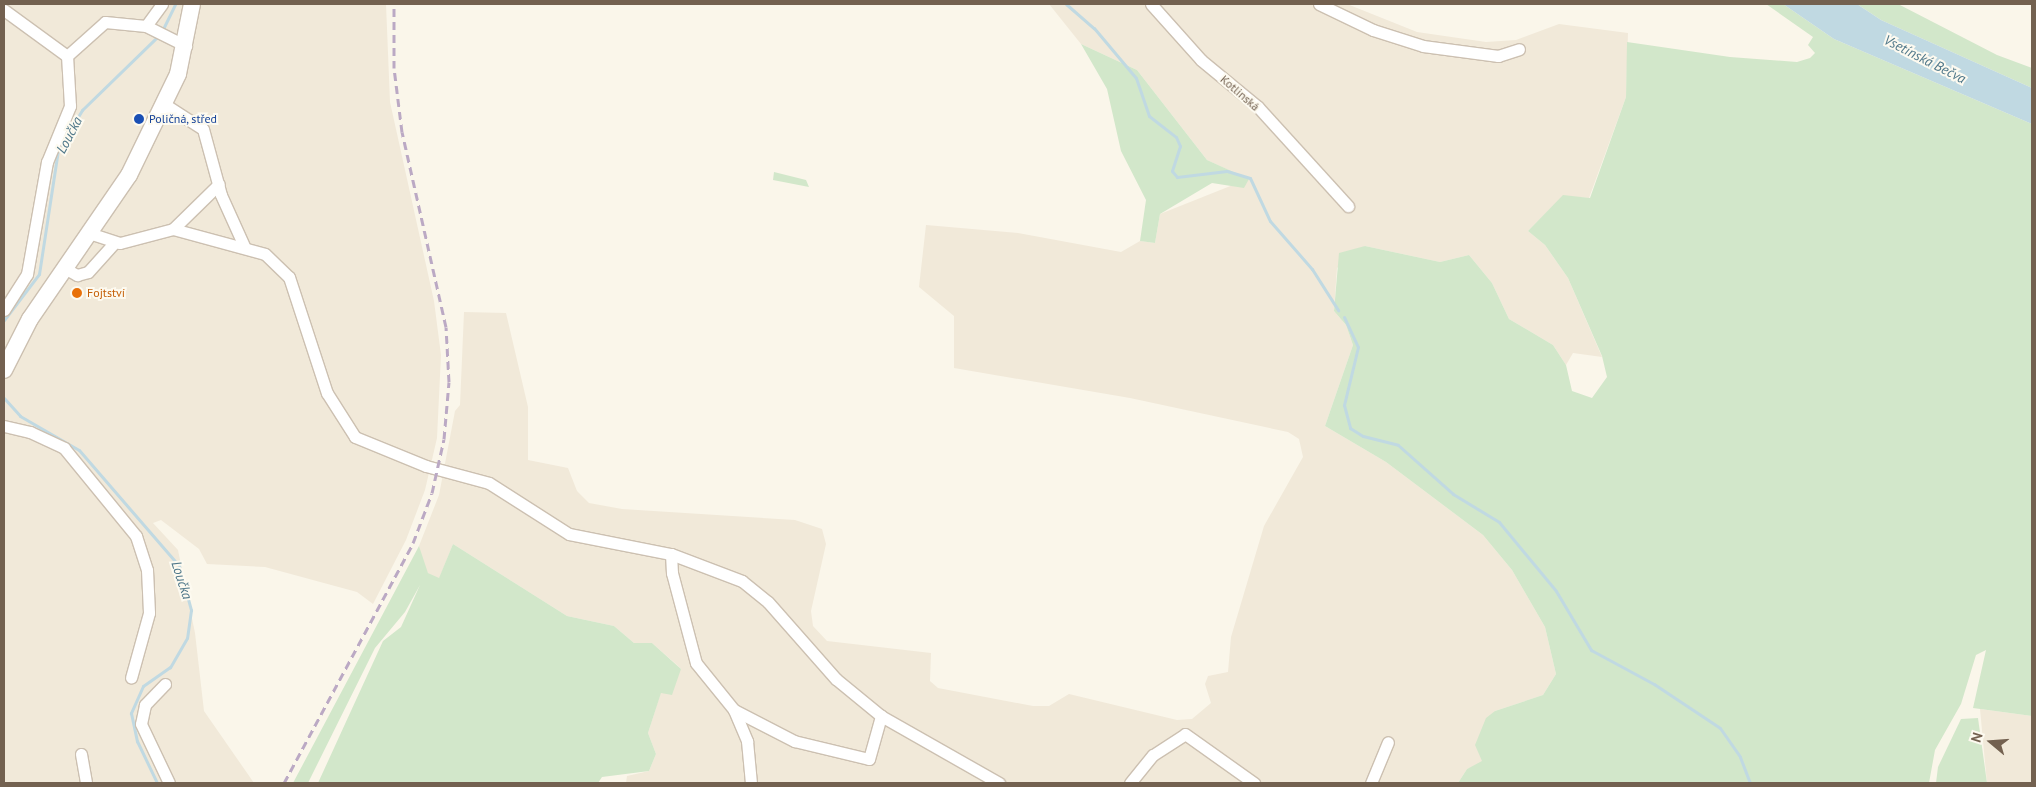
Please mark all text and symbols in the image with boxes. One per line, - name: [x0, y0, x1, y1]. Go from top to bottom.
- water label: Vsetínská Bečva: [1881, 31, 1969, 87]
- street label: Kotlinská: [1217, 72, 1263, 114]
- place label: Poličná, střed: [149, 112, 218, 126]
- marker: Poličná, střed: [133, 113, 145, 125]
- water label: Loučka: [52, 114, 86, 156]
- place label: Fojtství: [87, 286, 125, 300]
- marker: Fojtství: [71, 287, 83, 299]
- water label: Loučka: [168, 559, 196, 601]
- north arrow: [1966, 717, 2016, 767]
- text: N: [1967, 730, 1987, 745]

